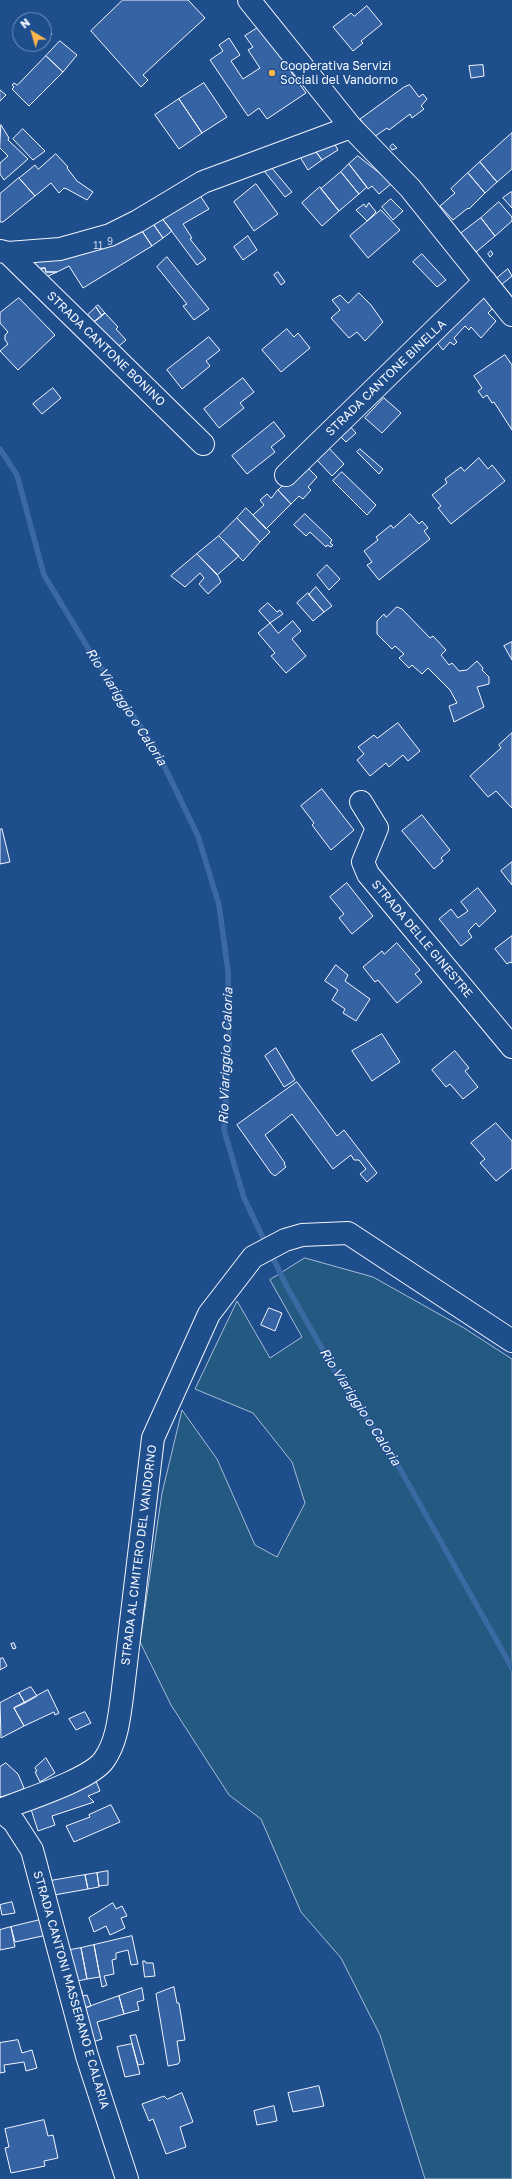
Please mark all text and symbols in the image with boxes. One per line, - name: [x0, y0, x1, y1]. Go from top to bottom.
- north arrow: [12, 12, 52, 52]
- text: N: [18, 15, 32, 31]
- place label: Cooperativa Servizi Sociali del Vandorno: [280, 59, 398, 87]
- marker: Cooperativa Servizi Sociali del Vandorno: [267, 68, 277, 78]
- house number: 9: [107, 236, 113, 248]
- house number: 11: [93, 240, 103, 252]
- street label: STRADA CANTONE BONINO: [44, 289, 168, 409]
- street label: STRADA CANTONE BINELLA: [323, 317, 449, 439]
- water label: Rio Viariggio o Caloria: [82, 645, 170, 769]
- street label: STRADA DELLE GINESTRE: [369, 877, 475, 1001]
- water label: Rio Viariggio o Caloria: [216, 987, 236, 1125]
- water label: Rio Viariggio o Caloria: [316, 1345, 404, 1469]
- street label: STRADA AL CIMITERO DEL VANDORNO: [118, 1444, 160, 1666]
- street label: STRADA CANTONI MASSERANO E CALARIA: [30, 1869, 112, 2111]

